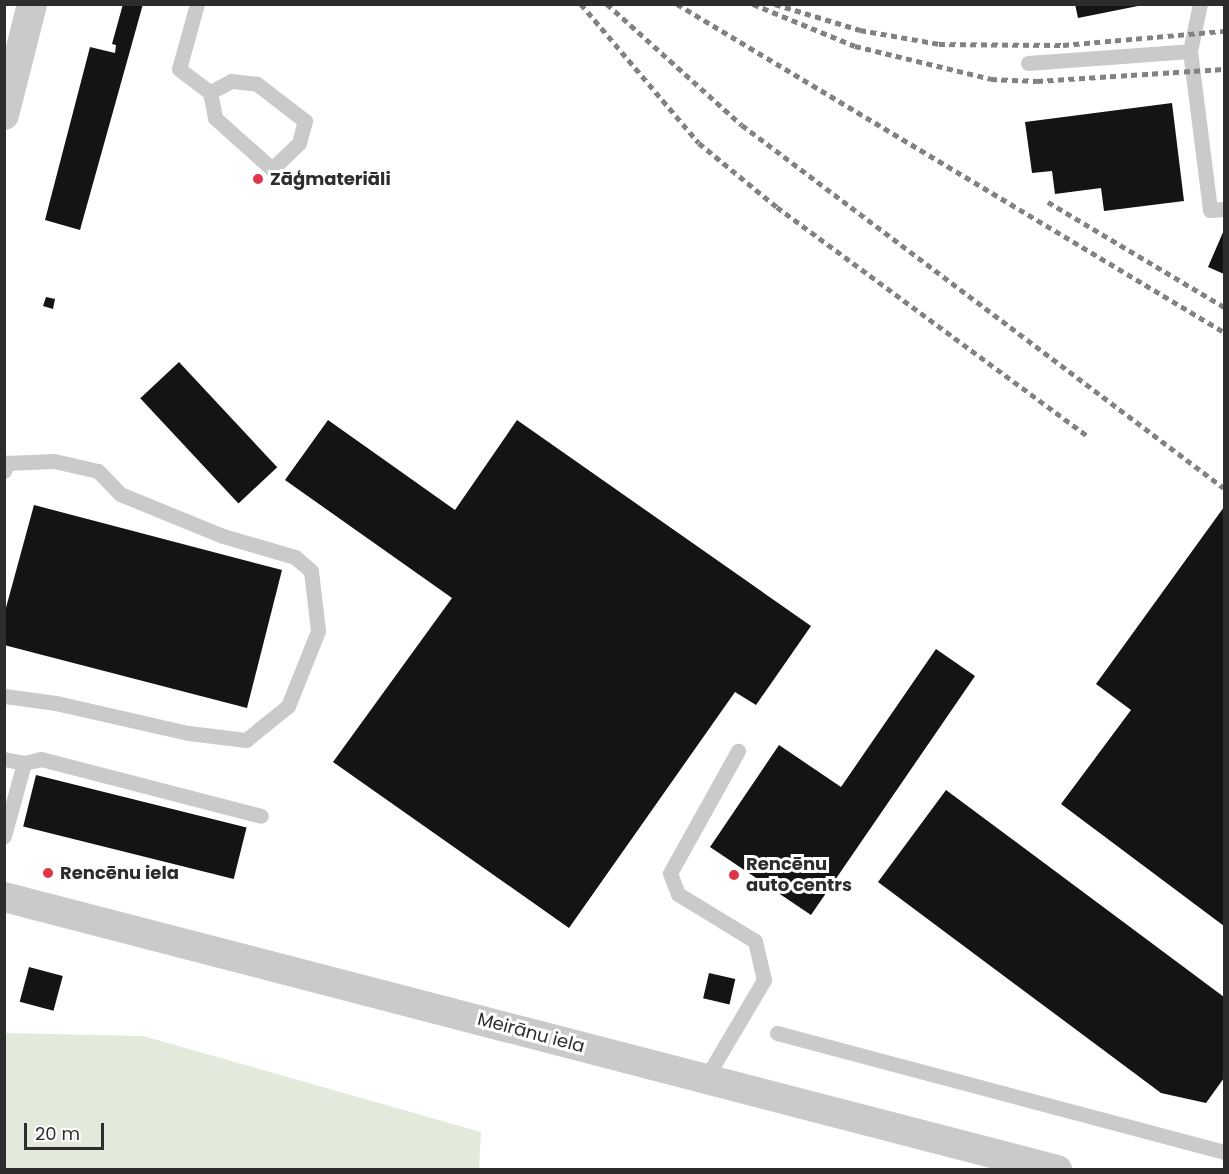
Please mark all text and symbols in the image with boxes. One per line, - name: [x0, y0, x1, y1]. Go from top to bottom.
- place label: Zāģmateriāli: [270, 168, 391, 190]
- marker: Zāģmateriāli: [251, 172, 265, 186]
- place label: Rencēnu auto centrs: [746, 854, 852, 896]
- place label: Rencēnu iela: [60, 862, 179, 884]
- marker: Rencēnu iela: [41, 866, 55, 880]
- marker: Rencēnu auto centrs: [727, 868, 741, 882]
- street label: Meirānu iela: [475, 1008, 587, 1058]
- scale bar: [27, 1111, 106, 1149]
- text: 20 m: [35, 1121, 80, 1146]

